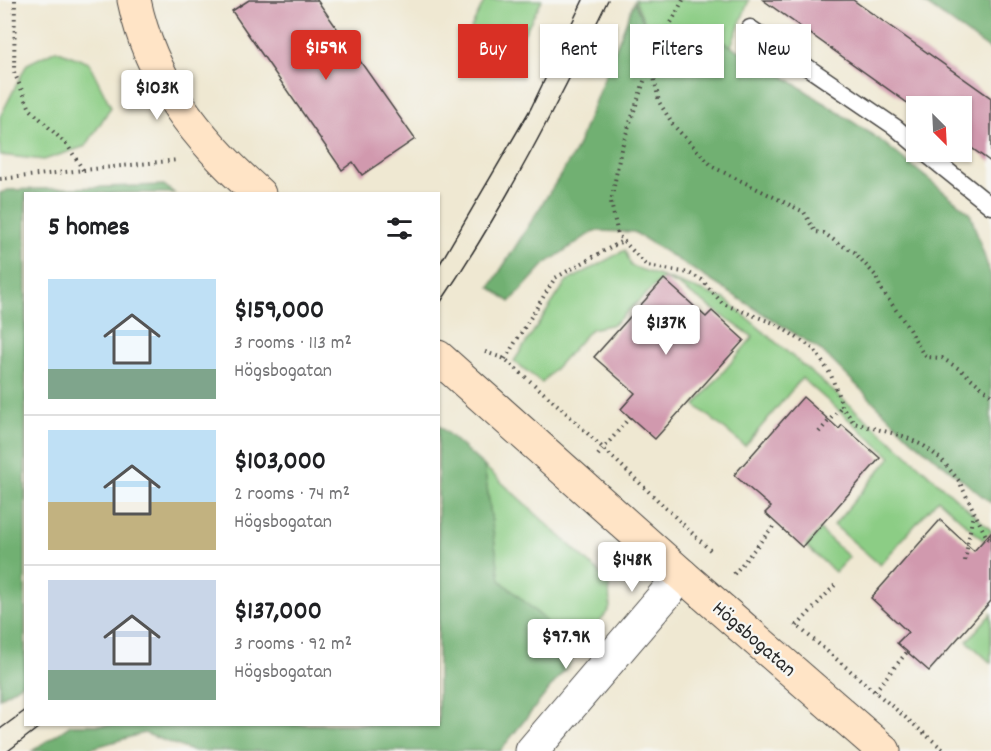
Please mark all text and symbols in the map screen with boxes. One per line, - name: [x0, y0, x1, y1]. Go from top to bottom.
- chip: Buy: [458, 24, 528, 78]
- chip: Rent: [540, 24, 618, 78]
- chip: Filters: [630, 24, 724, 78]
- chip: New: [736, 24, 811, 78]
- pin: $159K: [284, 30, 368, 81]
- text: $159K: [305, 35, 347, 63]
- pin: $103K: [115, 70, 199, 121]
- text: $103K: [135, 75, 179, 103]
- north arrow: [906, 96, 972, 162]
- map controls: [906, 96, 972, 162]
- text: 5 homes: [48, 210, 130, 247]
- icon: filters: [383, 212, 416, 245]
- text: $159,000: [234, 293, 324, 330]
- icon: home: [96, 303, 168, 375]
- pin: $137K: [624, 305, 708, 356]
- text: $137K: [646, 310, 686, 338]
- text: 3 rooms · 113 m²: [234, 330, 352, 358]
- text: Högsbogatan: [234, 358, 332, 386]
- text: $103,000: [234, 444, 326, 481]
- icon: home: [96, 454, 168, 526]
- text: 2 rooms · 74 m²: [234, 481, 350, 509]
- text: Högsbogatan: [234, 509, 332, 537]
- pin: $148K: [590, 542, 674, 593]
- text: $148K: [612, 547, 652, 575]
- text: $137,000: [234, 594, 322, 631]
- street label: Högsbogatan: [704, 595, 802, 685]
- icon: home: [96, 604, 168, 676]
- pin: $97.9K: [517, 619, 615, 670]
- text: $97.9K: [542, 624, 590, 652]
- text: 3 rooms · 92 m²: [234, 631, 352, 659]
- text: Högsbogatan: [234, 659, 332, 687]

